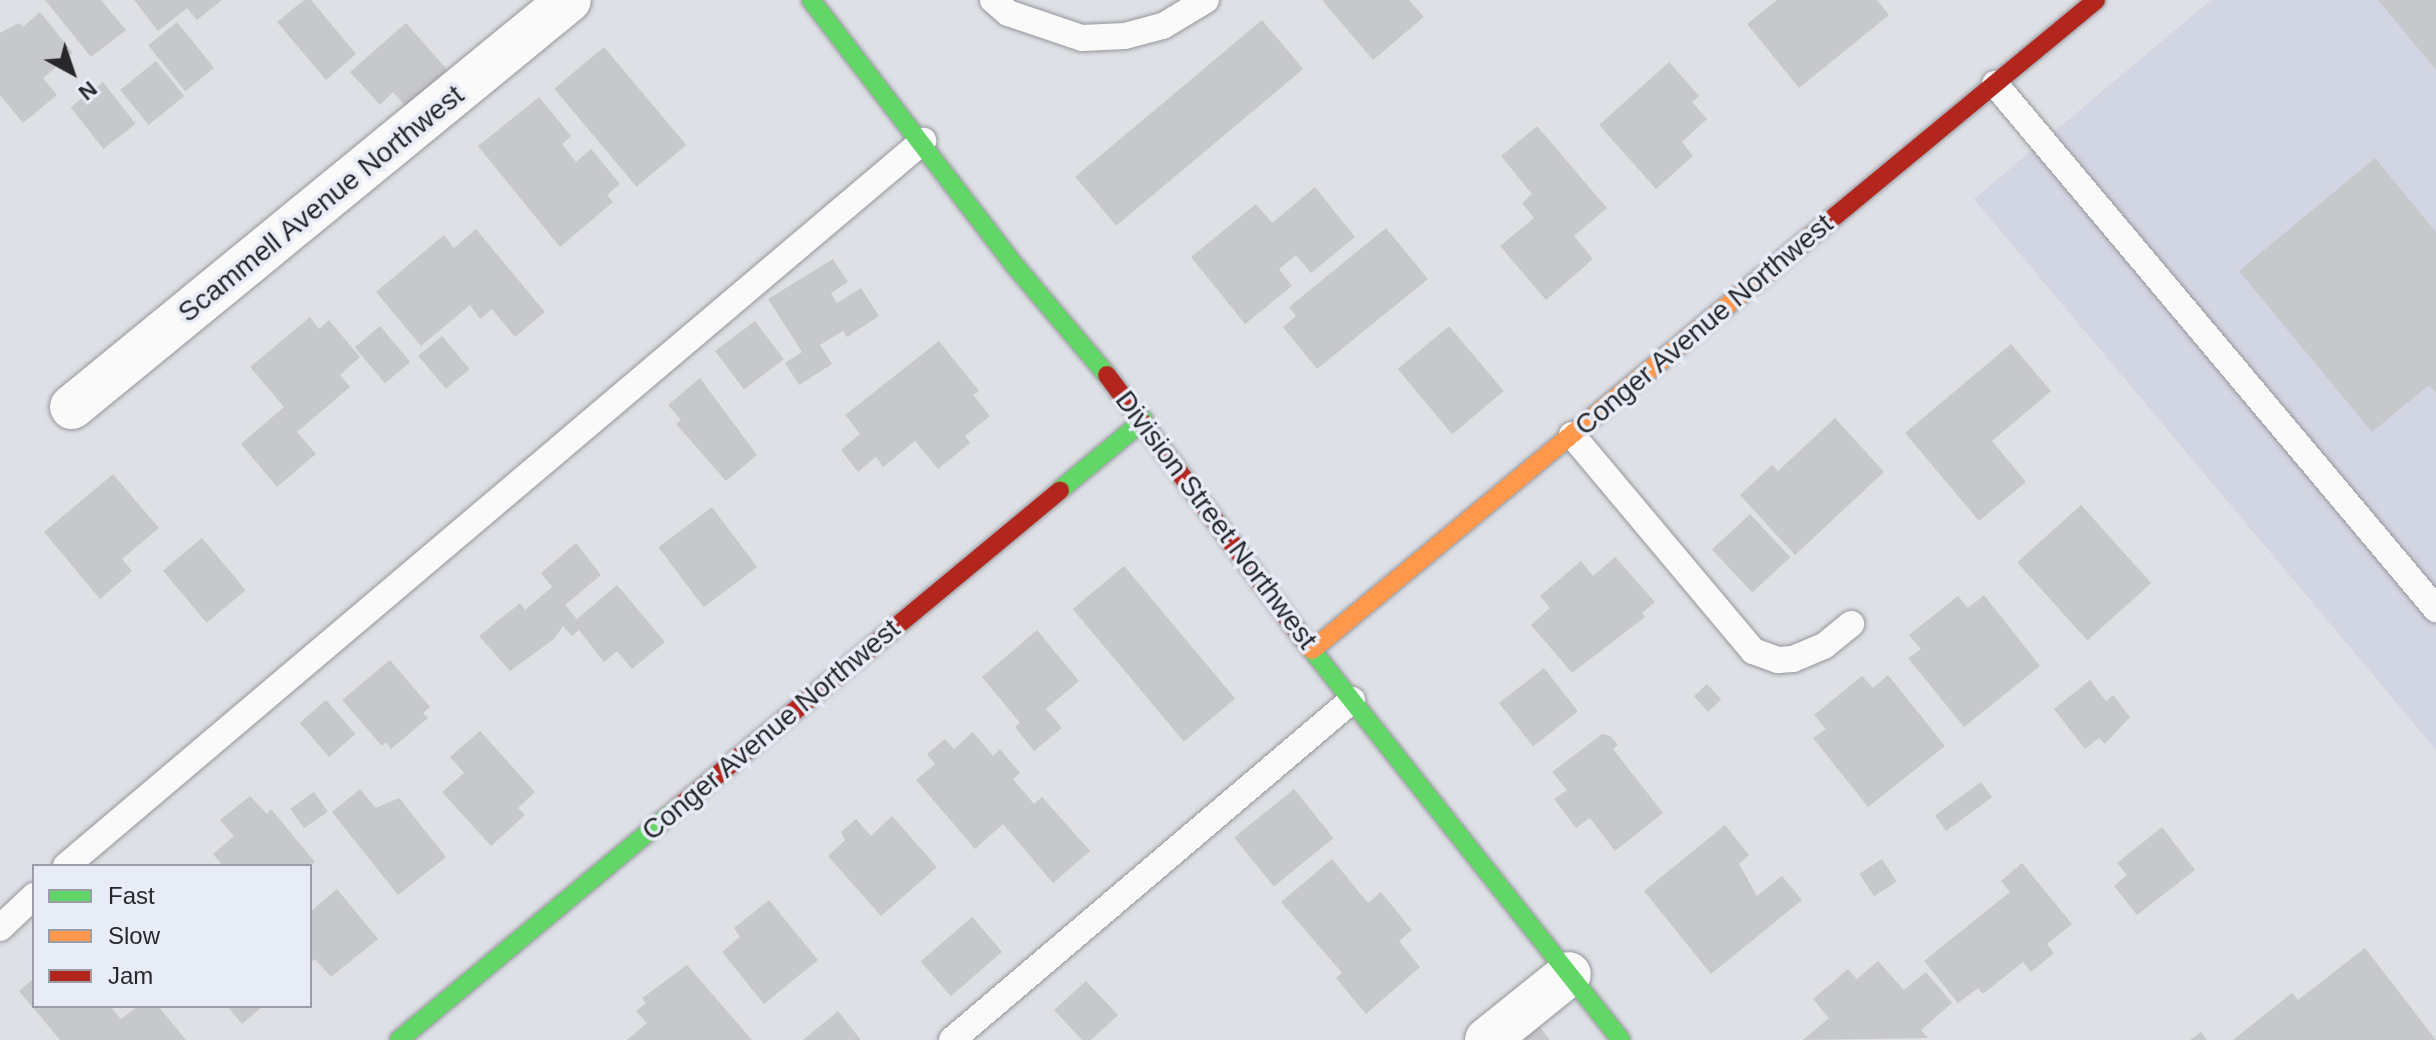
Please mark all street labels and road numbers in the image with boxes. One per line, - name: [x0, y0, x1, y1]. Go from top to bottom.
- street label: Scammell Avenue Northwest: [171, 78, 471, 330]
- street label: Conger Avenue Northwest: [1568, 207, 1840, 443]
- street label: Division Street Northwest: [1108, 384, 1324, 656]
- street label: Conger Avenue Northwest: [635, 612, 907, 848]

